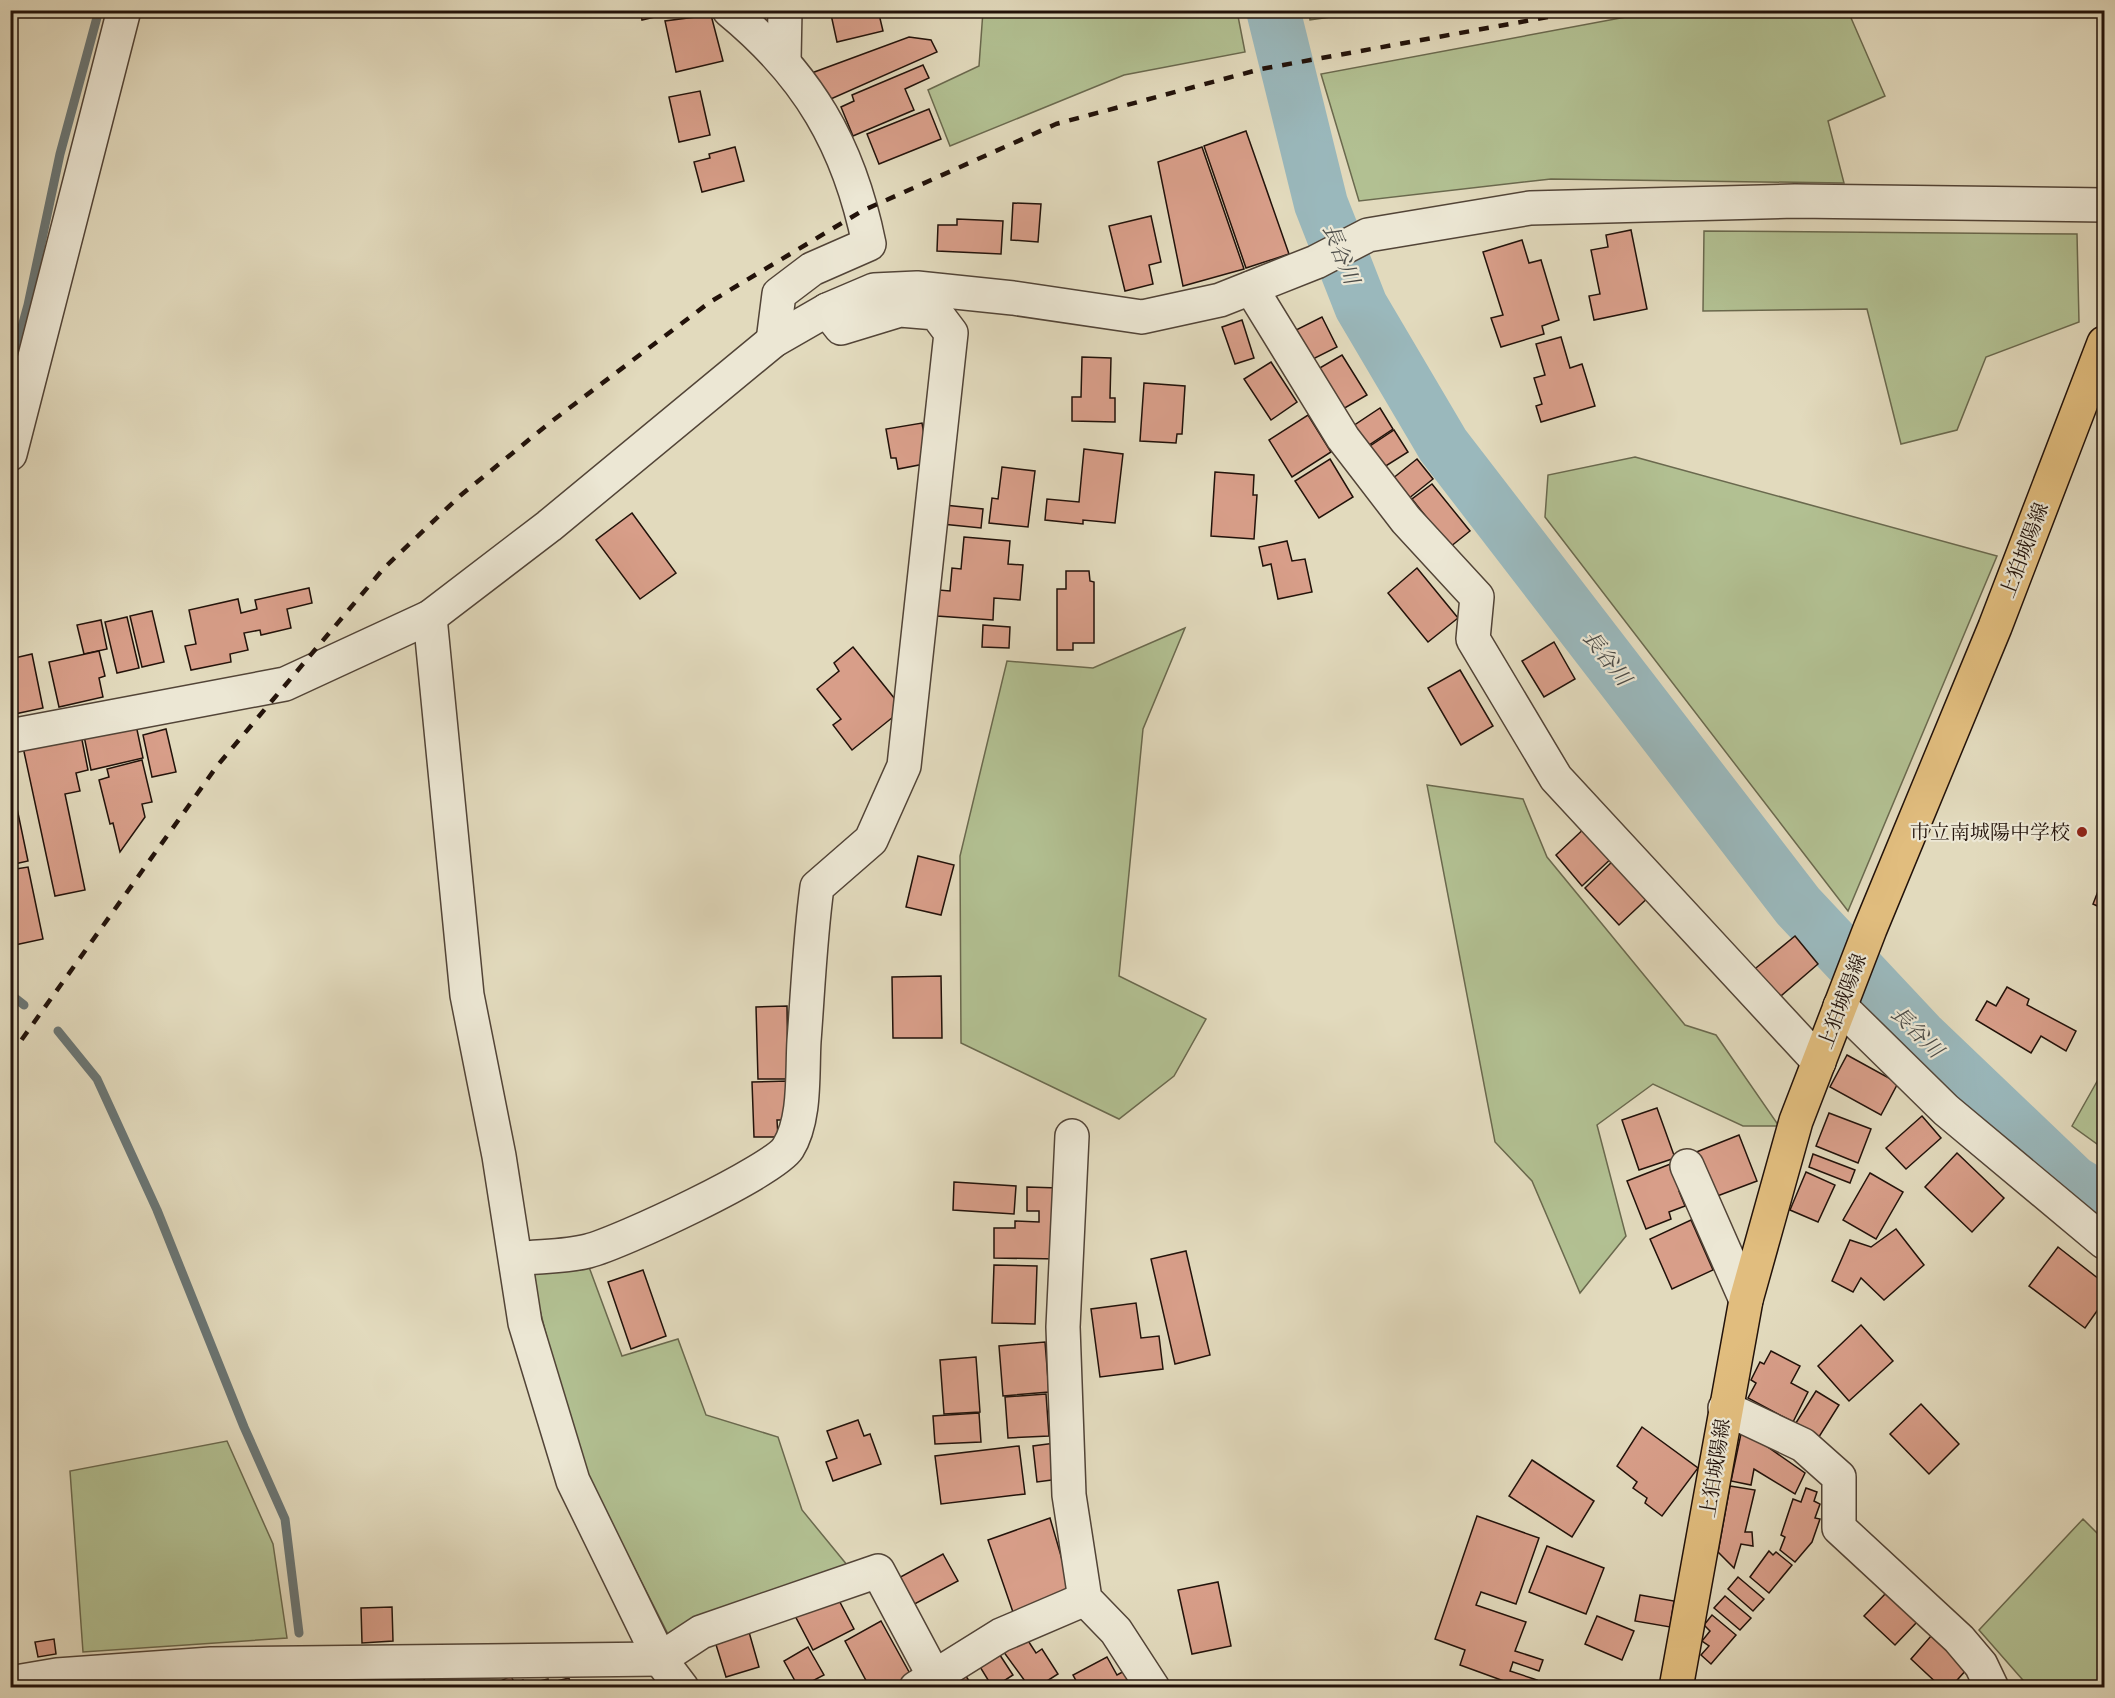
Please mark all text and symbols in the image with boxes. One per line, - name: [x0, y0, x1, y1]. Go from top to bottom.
- water label: 長谷川: [1315, 219, 1368, 291]
- street label: 上狛城陽線: [1992, 498, 2055, 602]
- water label: 長谷川: [1576, 623, 1640, 694]
- place label: 市立南城陽中学校: [1910, 817, 2070, 846]
- marker: 市立南城陽中学校: [2075, 825, 2089, 839]
- street label: 上狛城陽線: [1810, 949, 1873, 1053]
- water label: 長谷川: [1884, 998, 1952, 1066]
- street label: 上狛城陽線: [1692, 1416, 1737, 1520]

